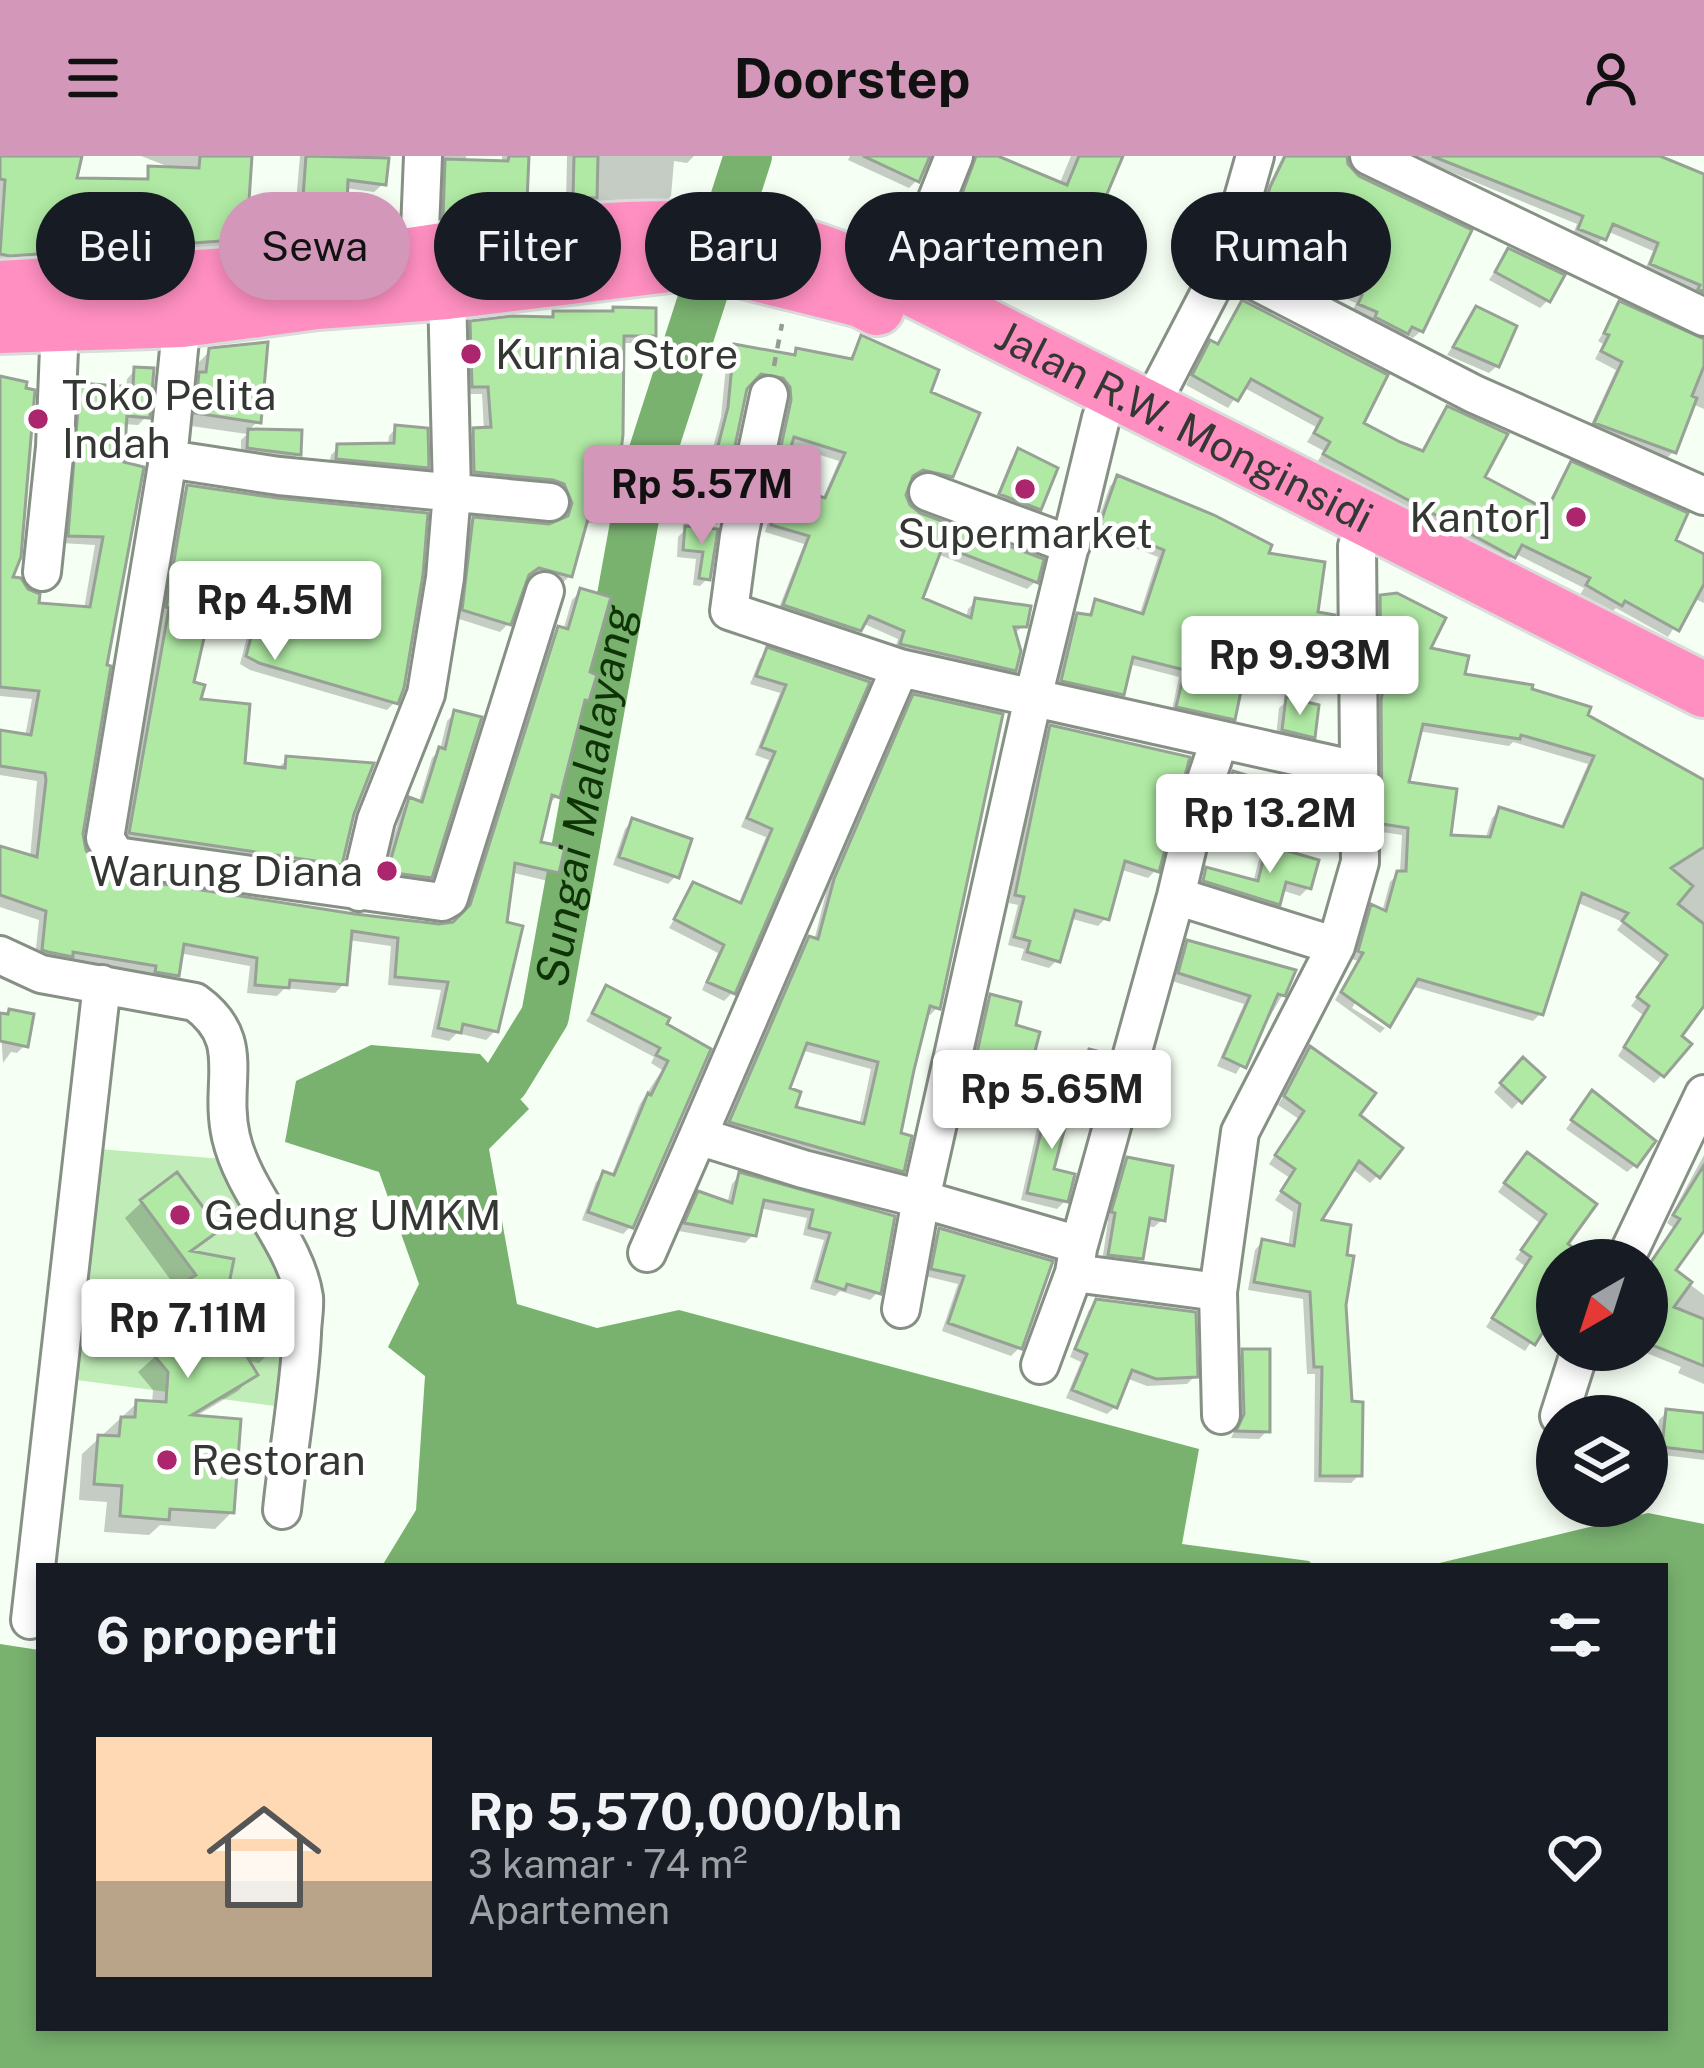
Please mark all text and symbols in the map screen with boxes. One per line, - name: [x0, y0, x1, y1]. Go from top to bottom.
- icon: menu: [60, 45, 126, 111]
- icon: person: [1578, 45, 1644, 111]
- text: Doorstep: [734, 47, 971, 110]
- chip: Beli: [36, 192, 195, 300]
- chip: Sewa: [219, 192, 410, 300]
- chip: Filter: [434, 192, 621, 300]
- chip: Baru: [645, 192, 821, 300]
- chip: Apartemen: [845, 192, 1147, 300]
- chip: Rumah: [1171, 192, 1391, 300]
- street label: Jalan R.W. Monginsidi: [988, 310, 1381, 542]
- place label: Kurnia Store: [495, 329, 738, 378]
- marker: Kurnia Store: [458, 341, 484, 367]
- place label: Toko Pelita Indah: [62, 370, 277, 467]
- marker: Toko Pelita Indah: [25, 406, 51, 432]
- pin: Rp 5.57M: [578, 445, 826, 547]
- text: Rp 5.57M: [611, 461, 793, 507]
- marker: Supermarket: [1012, 476, 1038, 502]
- place label: Kantor]: [1409, 492, 1552, 541]
- marker: Kantor]: [1563, 504, 1589, 530]
- place label: Supermarket: [897, 508, 1153, 557]
- pin: Rp 4.5M: [164, 561, 386, 663]
- text: Rp 4.5M: [196, 577, 354, 623]
- water label: Sungai Malalayang: [524, 601, 645, 991]
- pin: Rp 9.93M: [1176, 616, 1424, 718]
- text: Rp 9.93M: [1209, 632, 1391, 678]
- pin: Rp 13.2M: [1146, 774, 1394, 876]
- text: Rp 13.2M: [1183, 790, 1357, 836]
- place label: Warung Diana: [90, 846, 363, 895]
- marker: Warung Diana: [374, 858, 400, 884]
- pin: Rp 5.65M: [928, 1050, 1176, 1152]
- text: Rp 5.65M: [960, 1066, 1144, 1112]
- place label: Gedung UMKM: [204, 1190, 501, 1239]
- marker: Gedung UMKM: [167, 1202, 193, 1228]
- north arrow: [1536, 1239, 1668, 1371]
- map controls: [1536, 1239, 1668, 1527]
- pin: Rp 7.11M: [64, 1279, 312, 1381]
- text: Rp 7.11M: [108, 1295, 268, 1341]
- button: layers: [1536, 1395, 1668, 1527]
- place label: Restoran: [191, 1435, 366, 1484]
- marker: Restoran: [154, 1447, 180, 1473]
- icon: filters: [1542, 1602, 1608, 1668]
- text: 6 properti: [96, 1606, 338, 1665]
- text: Rp 5,570,000/bln: [468, 1782, 903, 1841]
- icon: home: [192, 1785, 336, 1929]
- icon: heart: [1542, 1824, 1608, 1890]
- text: 3 kamar · 74 m²: [468, 1841, 748, 1887]
- text: Apartemen: [468, 1887, 670, 1933]

